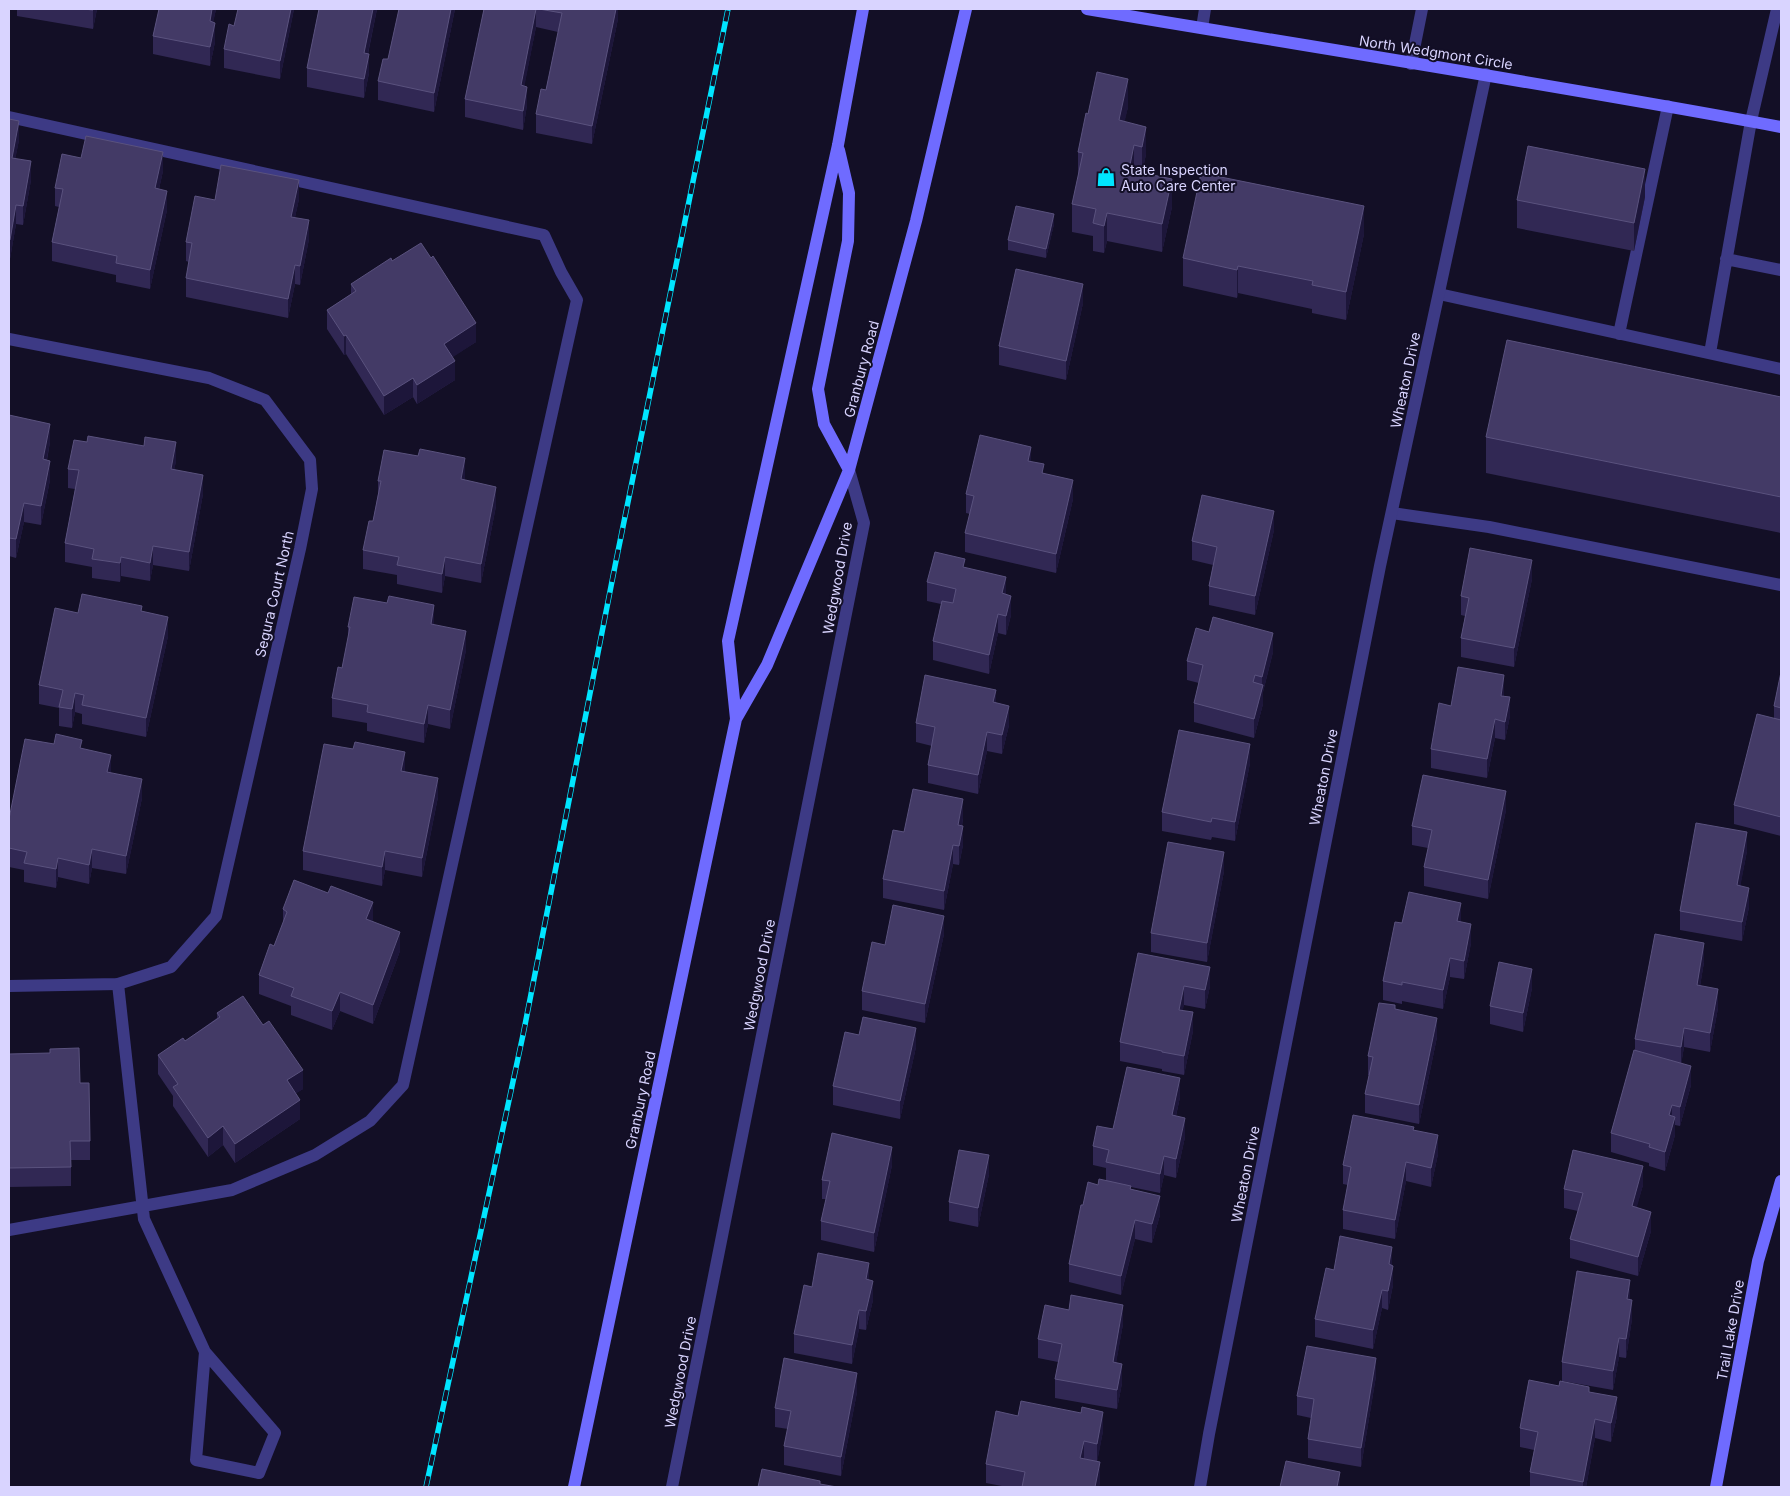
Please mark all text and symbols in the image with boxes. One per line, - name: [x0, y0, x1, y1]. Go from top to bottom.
- street label: North Wedgmont Circle: [1358, 31, 1514, 73]
- place label: State Inspection Auto Care Center: [1121, 161, 1235, 194]
- shop icon: State Inspection Auto Care Center: [1095, 166, 1117, 188]
- street label: Granbury Road: [840, 319, 882, 419]
- street label: Wheaton Drive: [1386, 330, 1424, 430]
- street label: Wedgwood Drive: [819, 521, 855, 635]
- street label: Segura Court North: [251, 529, 297, 659]
- street label: Wheaton Drive: [1305, 727, 1341, 827]
- street label: Wedgwood Drive: [740, 918, 778, 1032]
- street label: Granbury Road: [621, 1049, 659, 1151]
- street label: Wheaton Drive: [1227, 1124, 1263, 1224]
- street label: Trail Lake Drive: [1713, 1278, 1747, 1382]
- street label: Wedgwood Drive: [661, 1315, 699, 1429]

